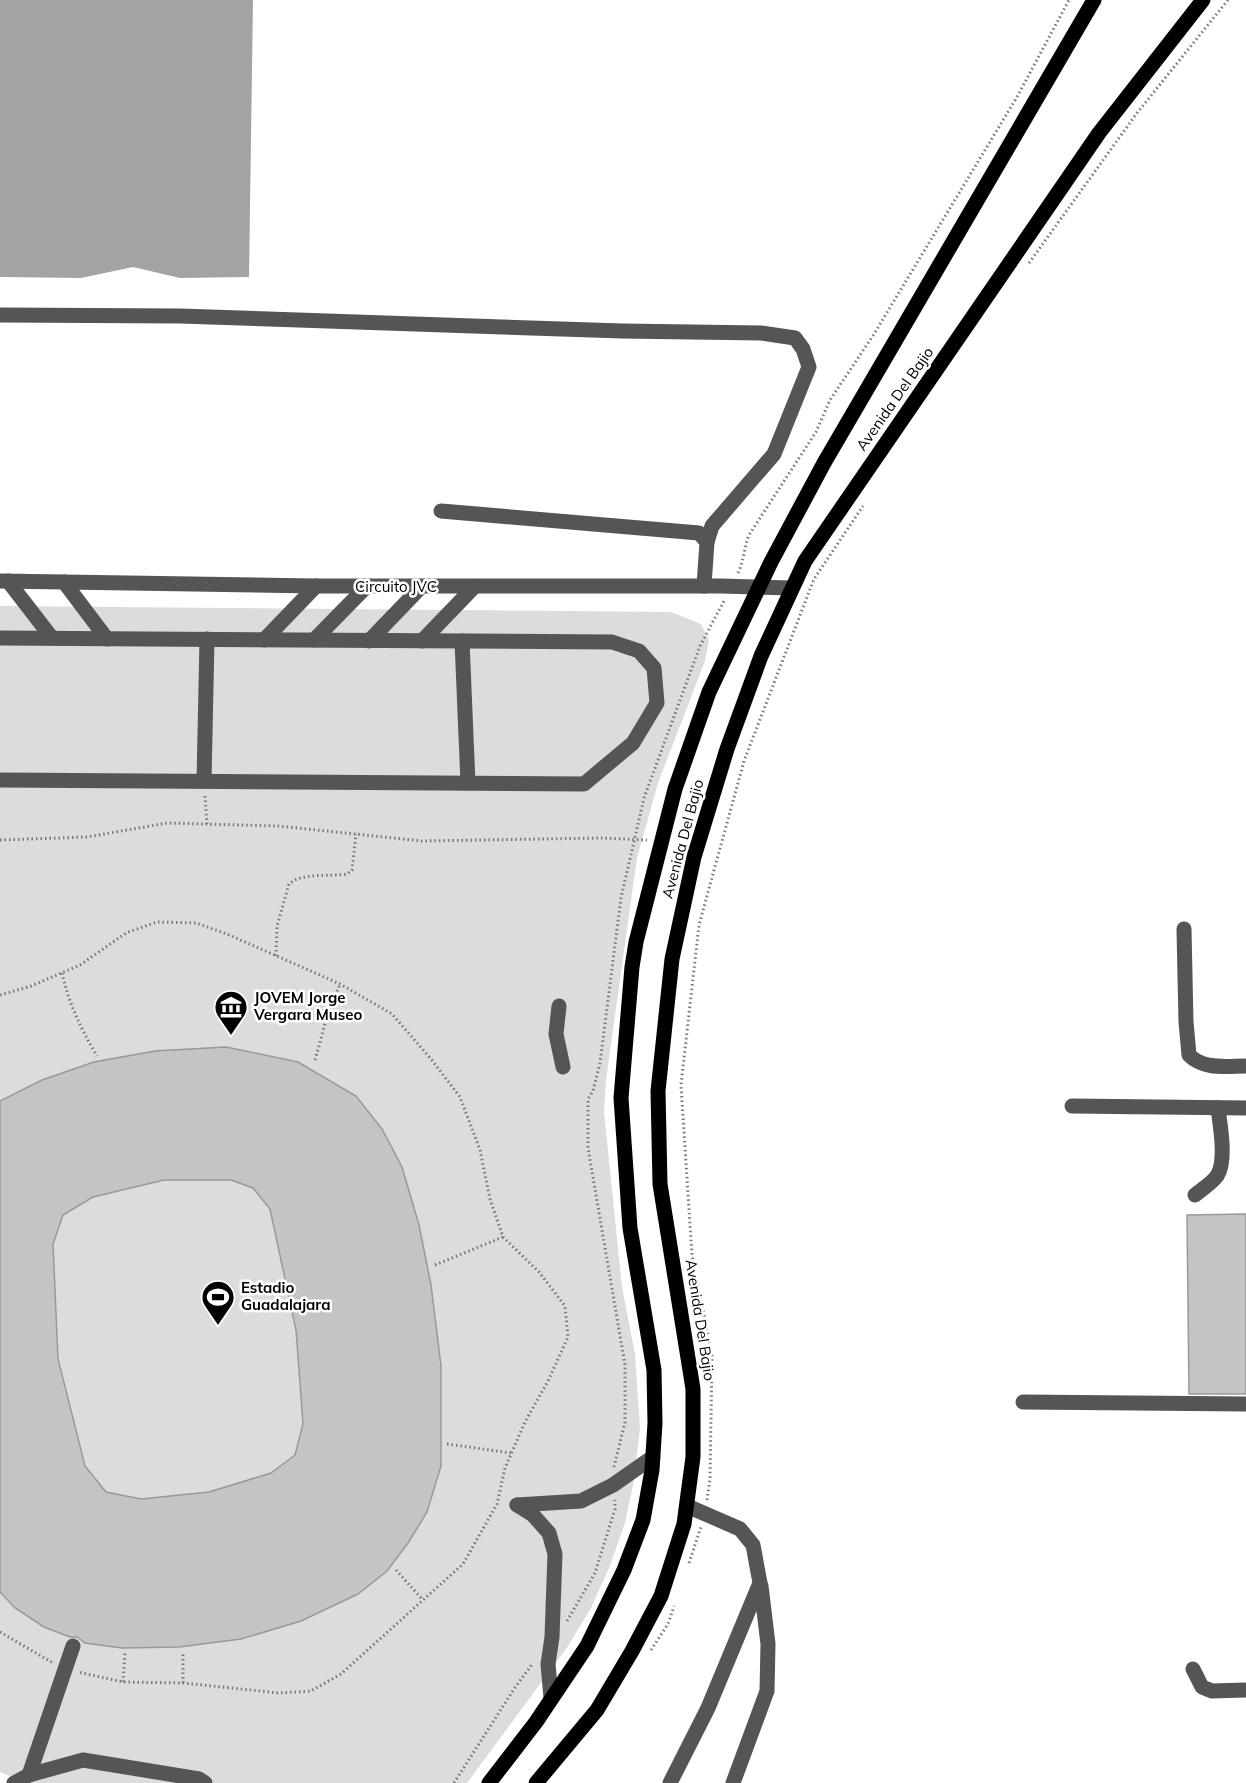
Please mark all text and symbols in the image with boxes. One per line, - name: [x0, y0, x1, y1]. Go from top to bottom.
- street label: Avenida Del Bajio: [852, 343, 938, 454]
- street label: Circuito JVC: [355, 577, 437, 596]
- street label: Avenida Del Bajio: [657, 777, 708, 901]
- place label: JOVEM Jorge Vergara Museo: [253, 988, 362, 1024]
- museum icon: JOVEM Jorge Vergara Museo: [213, 989, 249, 1036]
- street label: Avenida Del Bajio: [682, 1258, 719, 1382]
- place label: Estadio Guadalajara: [241, 1278, 331, 1314]
- sports icon: Estadio Guadalajara: [200, 1279, 236, 1326]

